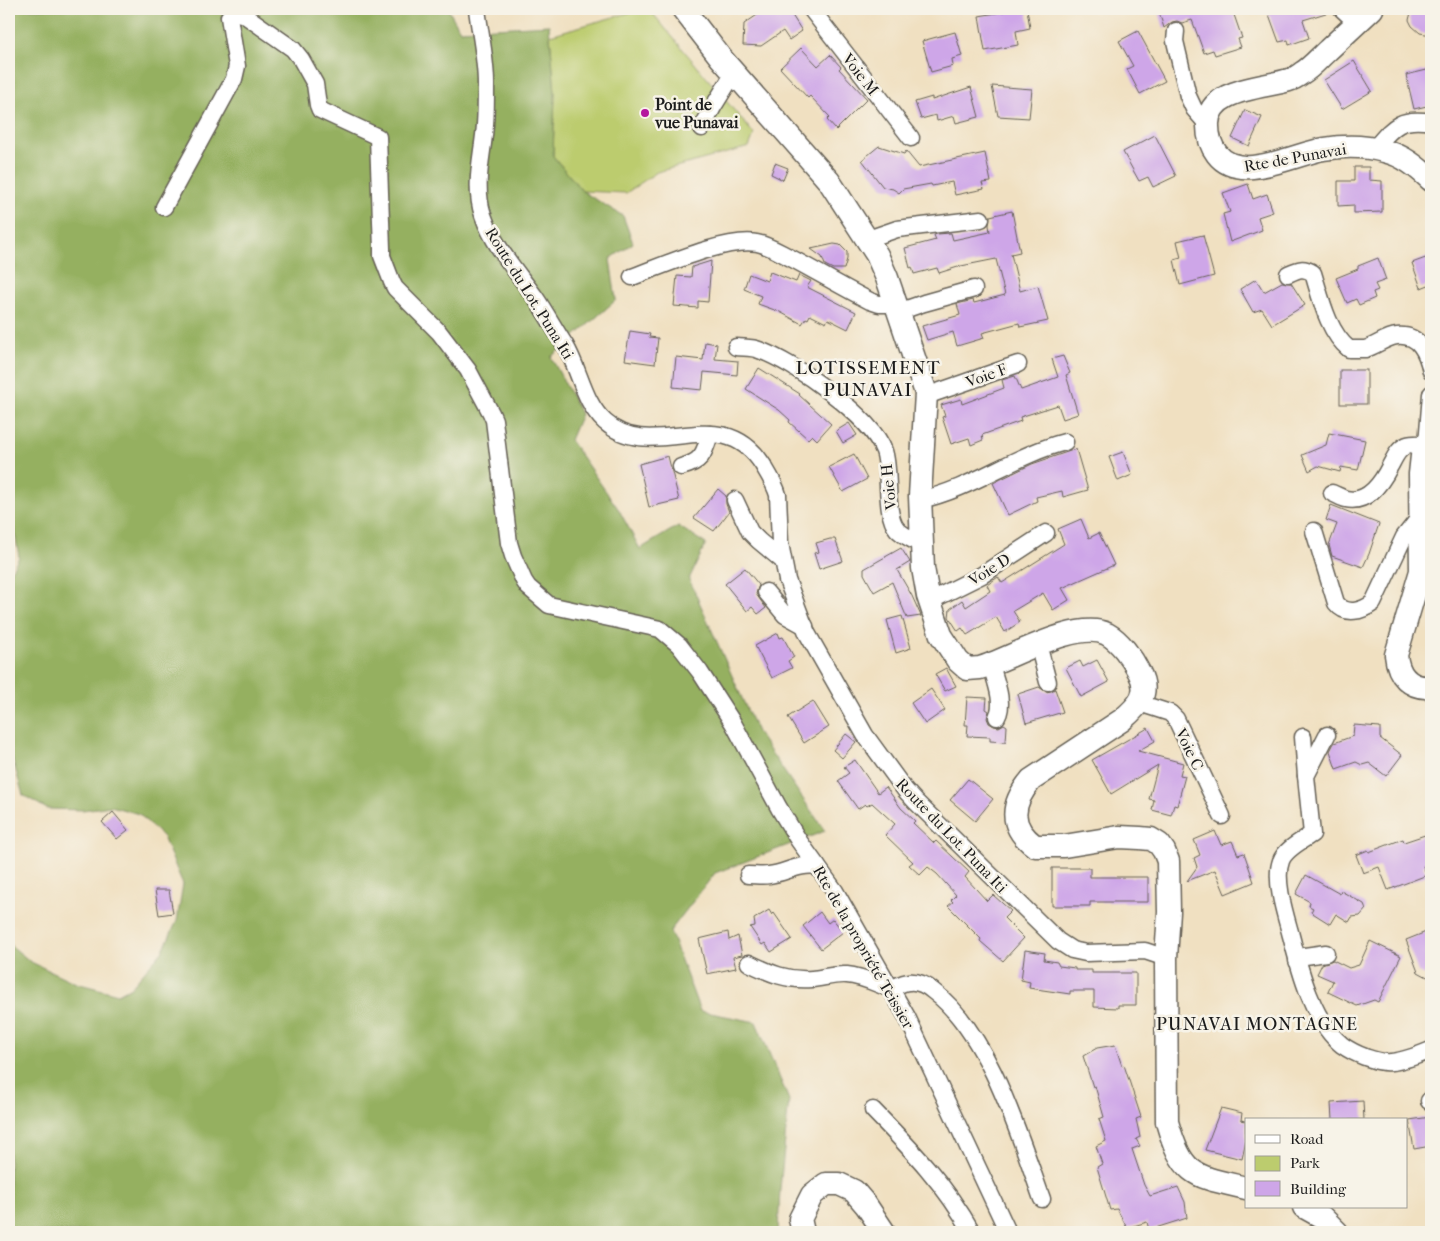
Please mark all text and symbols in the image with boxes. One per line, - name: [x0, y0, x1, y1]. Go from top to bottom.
- street label: Voie M: [838, 49, 883, 99]
- place label: Point de vue Punavai: [654, 95, 739, 132]
- marker: Point de vue Punavai: [639, 107, 651, 119]
- street label: Rte de Punavai: [1242, 139, 1348, 176]
- street label: Route du Lot. Puna Iti: [481, 224, 578, 363]
- district label: LOTISSEMENT PUNAVAI: [795, 357, 941, 401]
- street label: Voie F: [962, 359, 1010, 392]
- street label: Voie H: [877, 463, 900, 512]
- street label: Voie D: [964, 549, 1014, 590]
- street label: Voie C: [1171, 724, 1208, 773]
- street label: Route du Lot. Puna Iti: [892, 774, 1011, 897]
- street label: Rte de la propriété Teissier: [809, 862, 918, 1032]
- district label: PUNAVAI MONTAGNE: [1156, 1014, 1358, 1035]
- legend: [1245, 1118, 1408, 1208]
- text: Road: [1290, 1130, 1324, 1148]
- text: Park: [1290, 1154, 1320, 1172]
- text: Building: [1290, 1180, 1347, 1198]

